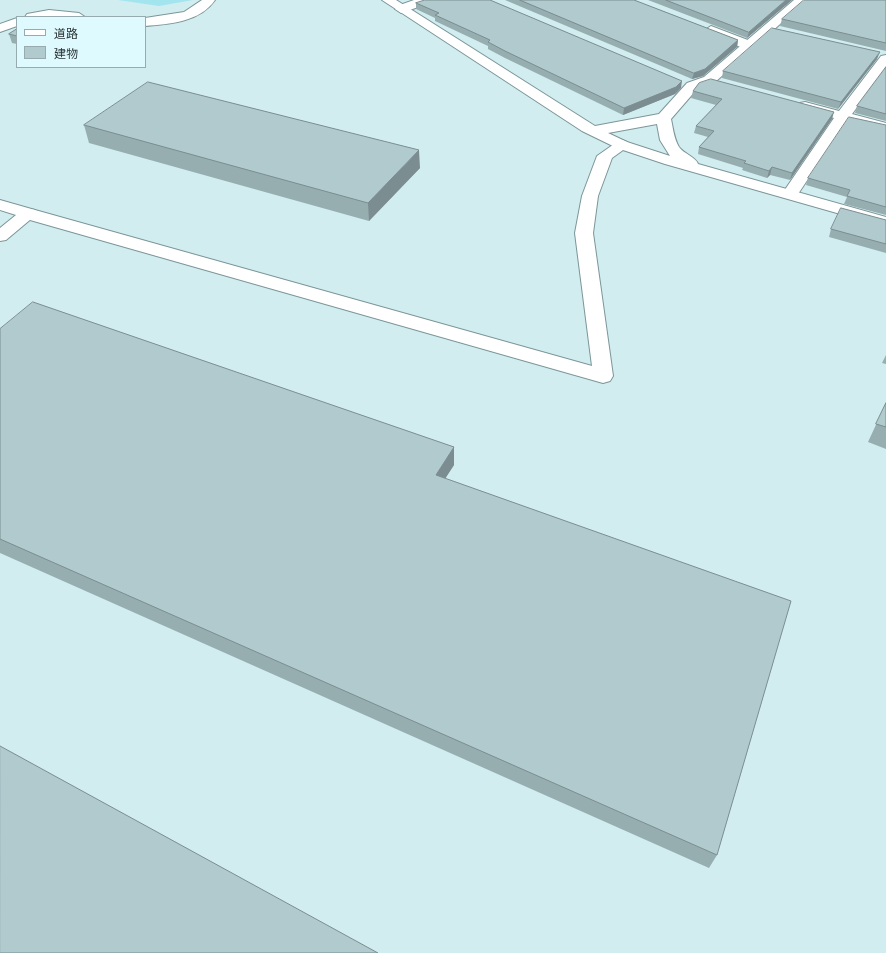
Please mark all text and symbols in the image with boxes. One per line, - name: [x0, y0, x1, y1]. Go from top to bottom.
- legend: [16, 16, 146, 68]
- text: 道路: [54, 26, 78, 41]
- text: 建物: [54, 46, 78, 61]

